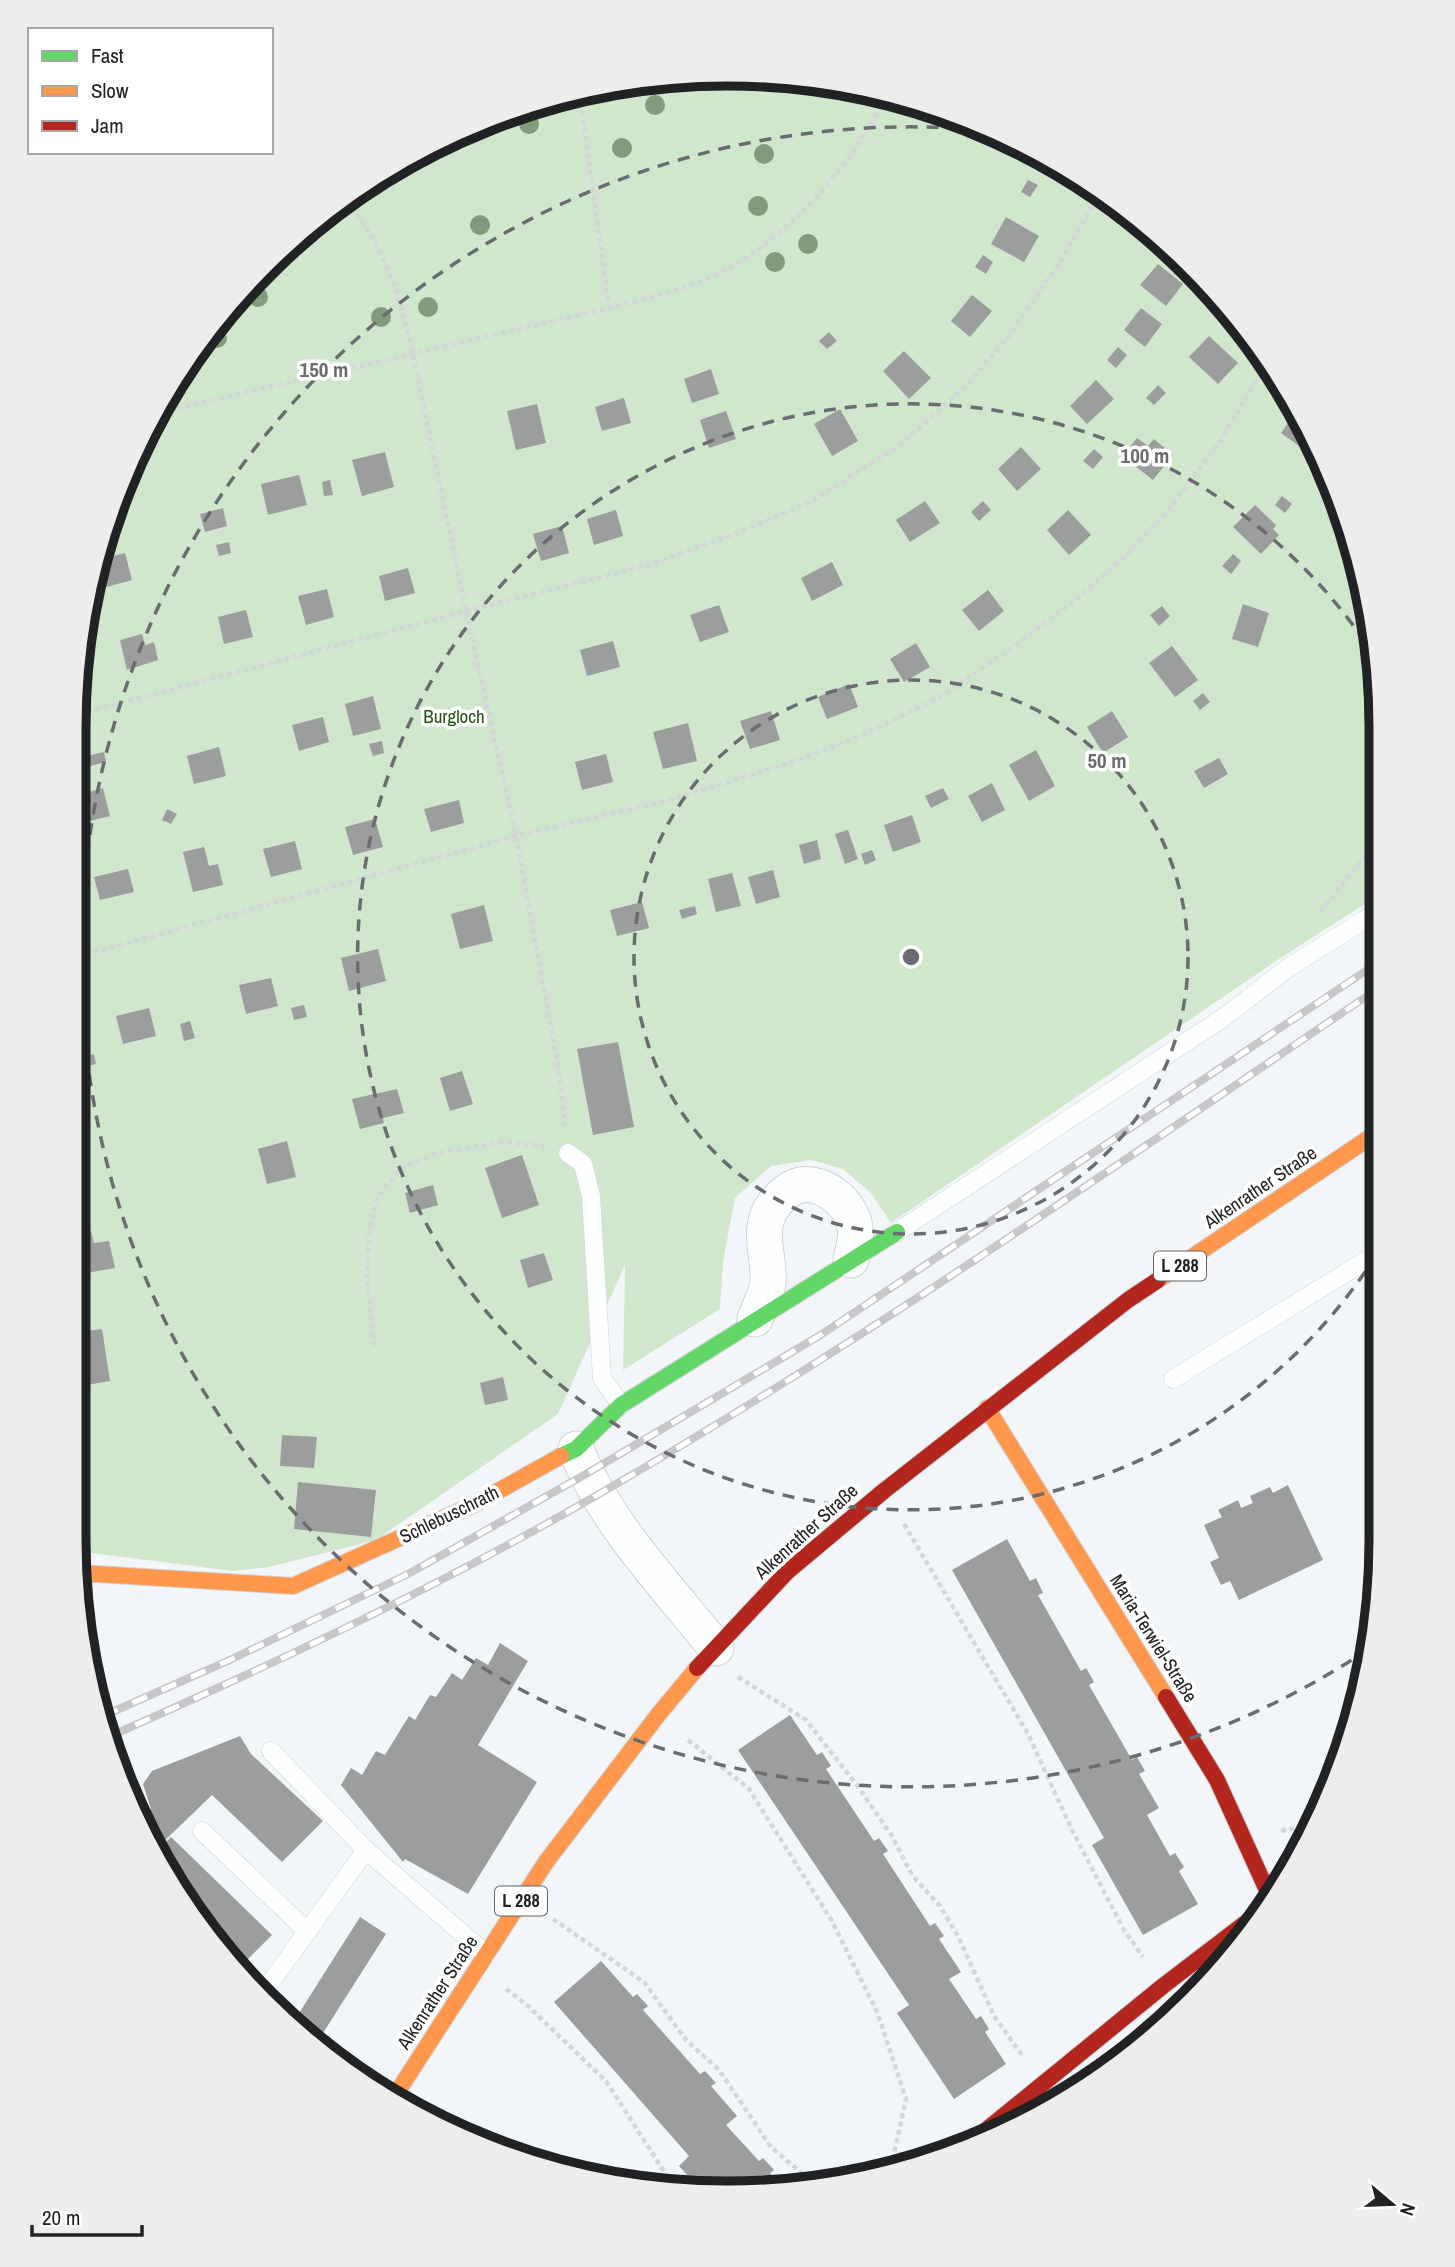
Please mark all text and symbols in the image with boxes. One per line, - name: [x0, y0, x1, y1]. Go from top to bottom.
- legend: [28, 28, 273, 154]
- text: Fast: [91, 41, 124, 70]
- text: Slow: [91, 76, 129, 105]
- text: Jam: [91, 111, 124, 140]
- text: 150 m: [300, 355, 348, 384]
- text: 100 m: [1121, 441, 1169, 470]
- park label: Burgloch: [423, 703, 485, 729]
- text: 50 m: [1087, 746, 1127, 775]
- centre of rings: [899, 945, 923, 969]
- street label: Alkenrather Straße: [1198, 1140, 1321, 1235]
- road number: L 288: [1154, 1252, 1206, 1280]
- street label: Alkenrather Straße: [748, 1478, 863, 1585]
- street label: Schlebuschrath: [395, 1479, 503, 1549]
- street label: Maria-Terwiel-Straße: [1104, 1569, 1204, 1707]
- road number: L 288: [495, 1886, 547, 1915]
- street label: Alkenrather Straße: [390, 1930, 484, 2055]
- north arrow: [1357, 2169, 1427, 2239]
- scale bar: [32, 2194, 142, 2238]
- text: N: [1394, 2200, 1422, 2219]
- text: 20 m: [42, 2203, 80, 2232]

